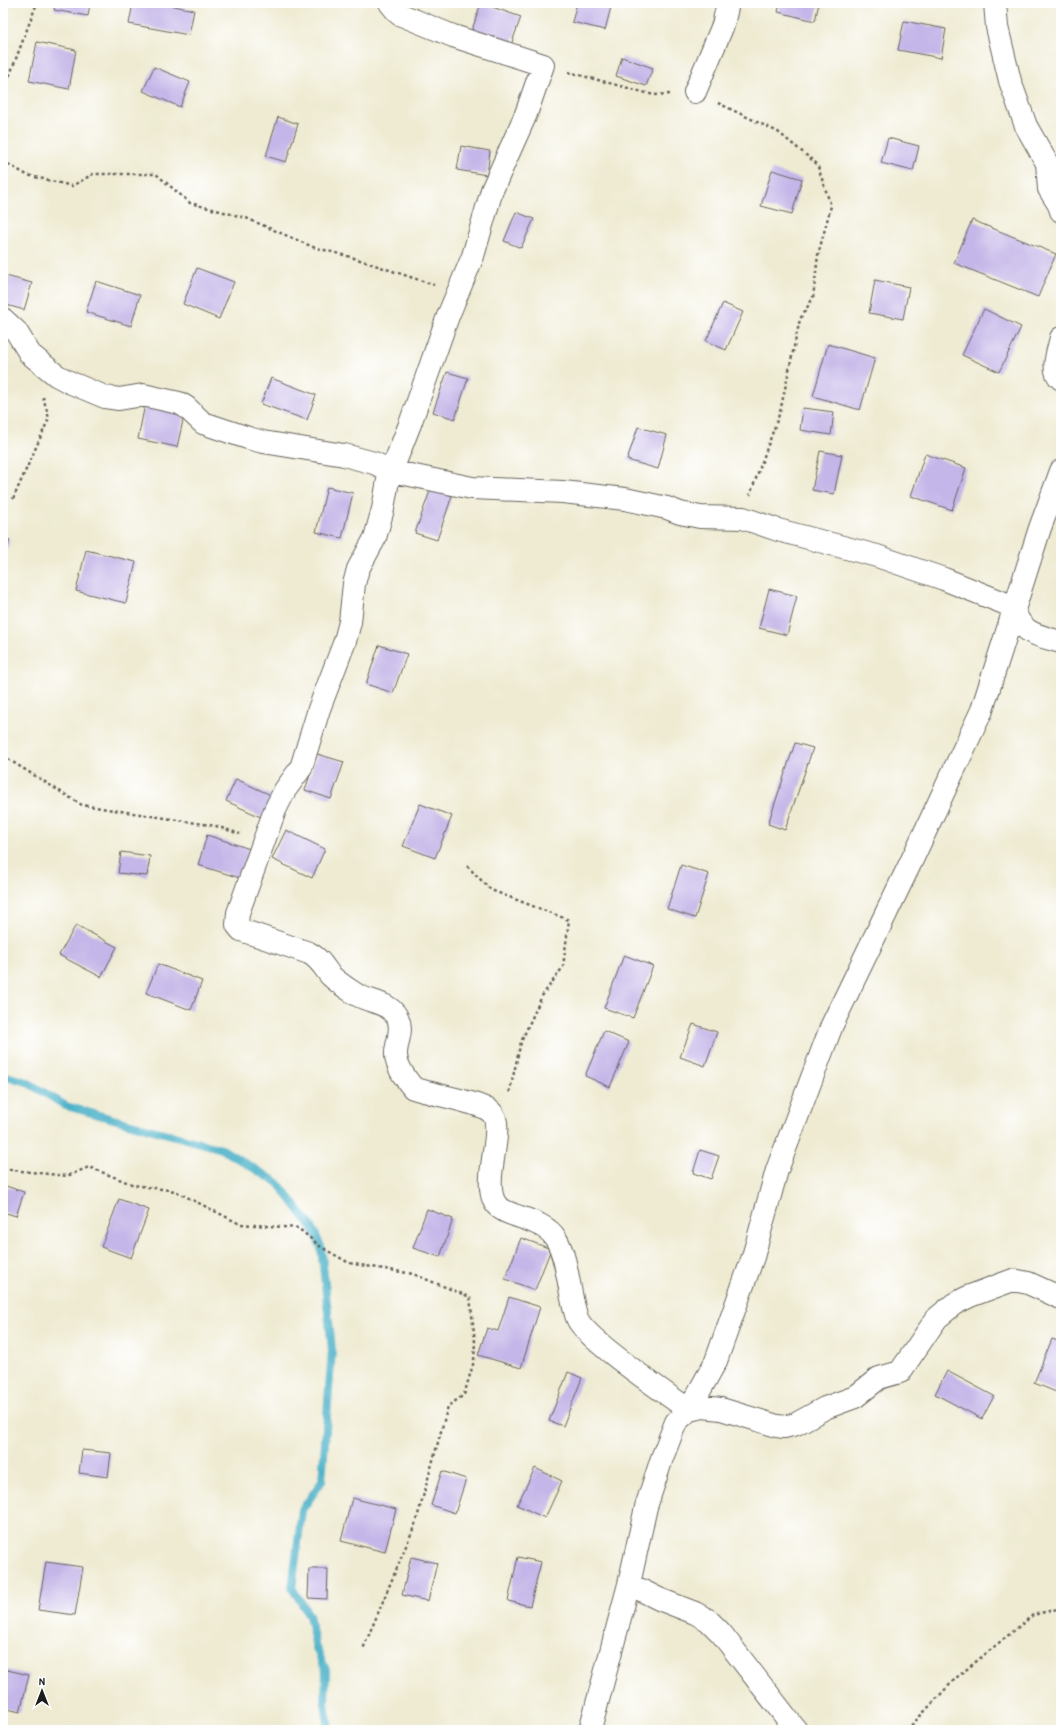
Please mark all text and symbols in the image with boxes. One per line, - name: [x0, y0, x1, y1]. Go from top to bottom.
- north arrow: [22, 1671, 62, 1711]
- text: N: [39, 1674, 45, 1688]

